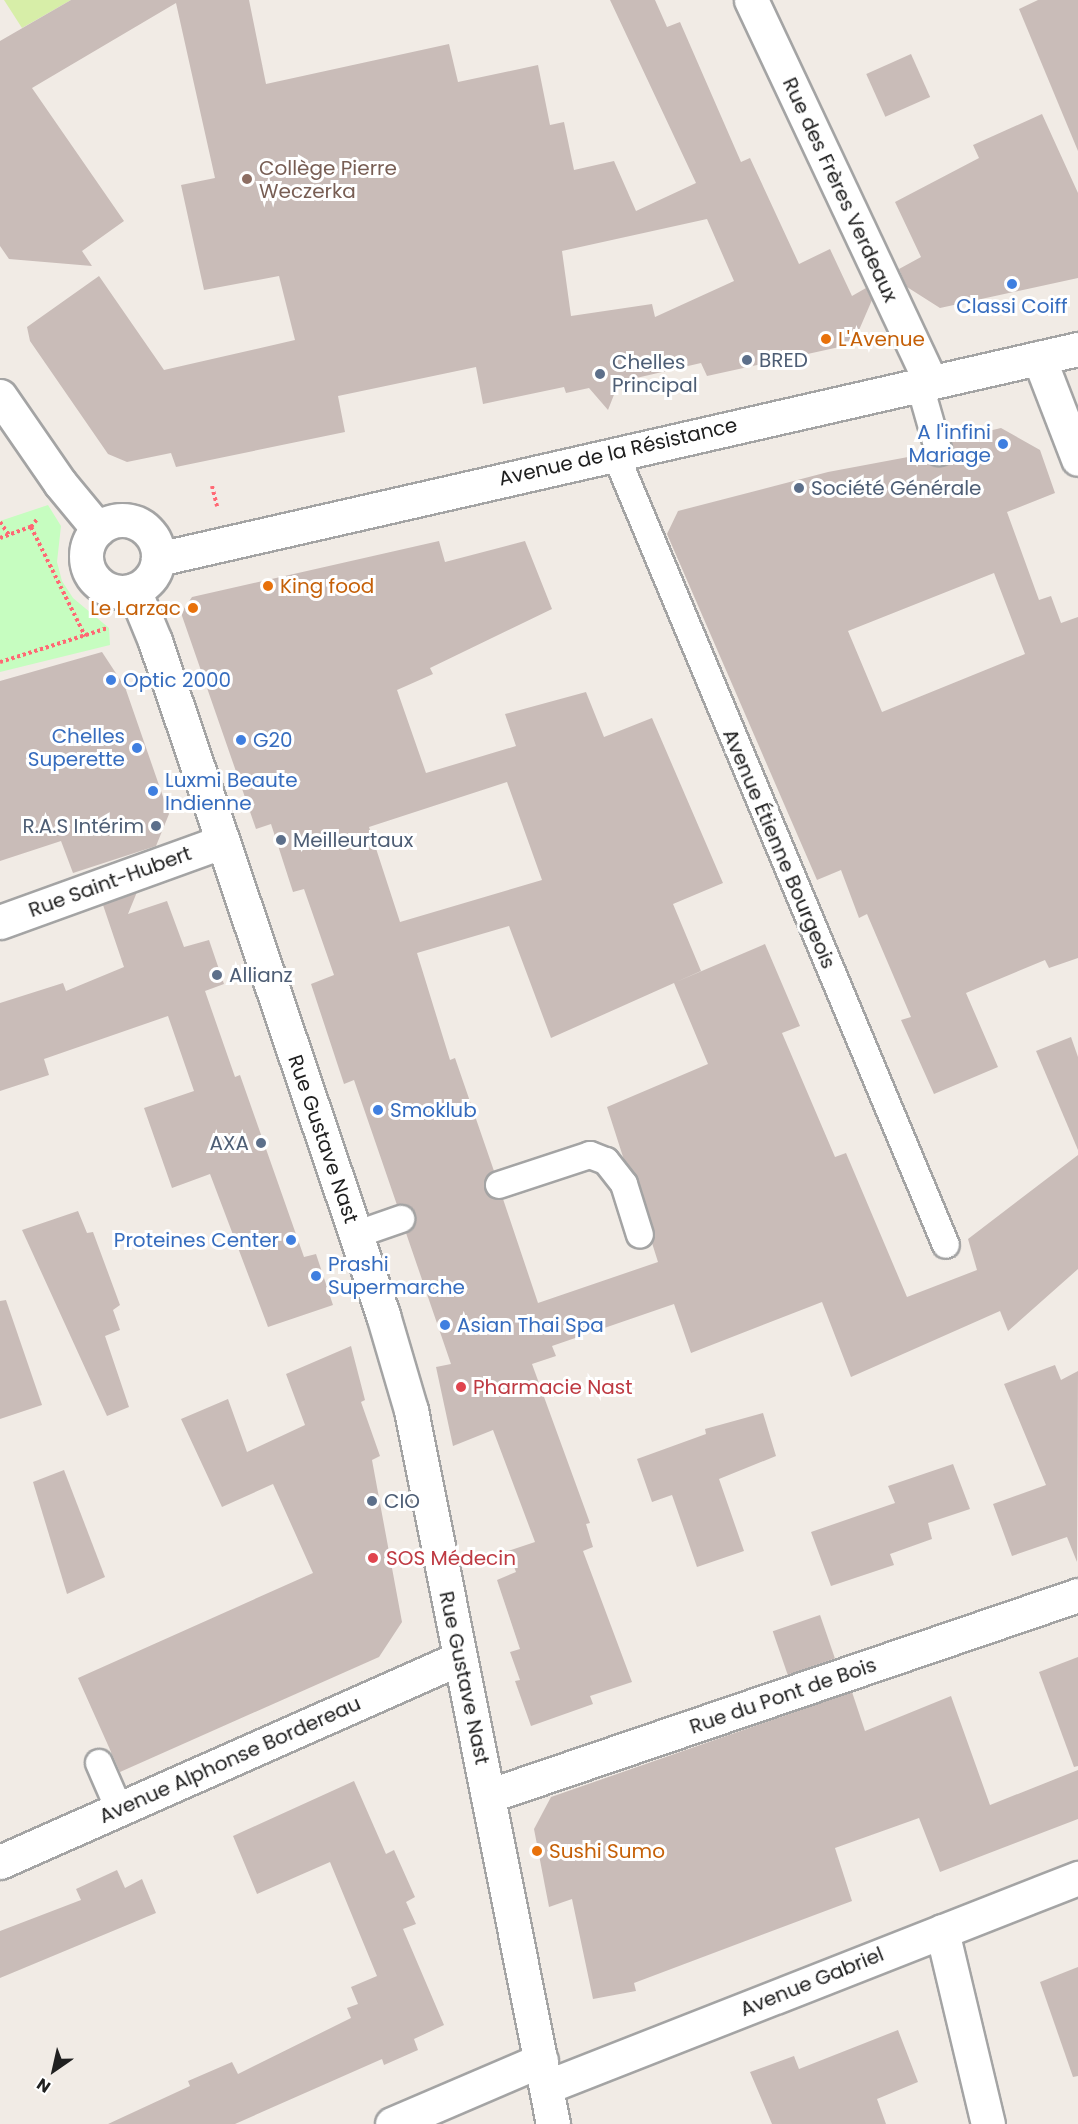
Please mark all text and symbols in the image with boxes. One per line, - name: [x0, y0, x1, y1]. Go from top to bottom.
- street label: Rue des Frères Verdeaux: [777, 74, 903, 306]
- place label: Collège Pierre Weczerka: [259, 156, 397, 203]
- marker: Collège Pierre Weczerka: [240, 172, 254, 186]
- marker: Classi Coiff: [1005, 277, 1019, 291]
- place label: Classi Coiff: [956, 294, 1068, 318]
- place label: L'Avenue: [838, 327, 925, 351]
- marker: L'Avenue: [819, 332, 833, 346]
- place label: BRED: [759, 348, 808, 372]
- place label: Chelles Principal: [612, 350, 698, 397]
- marker: BRED: [740, 353, 754, 367]
- marker: Chelles Principal: [593, 367, 607, 381]
- street label: Avenue de la Résistance: [496, 413, 740, 491]
- place label: A l'infini Mariage: [908, 420, 991, 467]
- marker: A l'infini Mariage: [996, 437, 1010, 451]
- place label: Société Générale: [811, 476, 981, 500]
- marker: Société Générale: [792, 481, 806, 495]
- place label: King food: [280, 574, 374, 598]
- marker: King food: [261, 579, 275, 593]
- place label: Le Larzac: [90, 596, 181, 620]
- marker: Le Larzac: [186, 601, 200, 615]
- place label: Optic 2000: [123, 668, 231, 692]
- marker: Optic 2000: [104, 673, 118, 687]
- place label: Chelles Superette: [28, 724, 125, 771]
- street label: Avenue Étienne Bourgeois: [718, 726, 840, 972]
- place label: G20: [253, 728, 293, 752]
- marker: G20: [234, 733, 248, 747]
- marker: Chelles Superette: [130, 741, 144, 755]
- place label: Luxmi Beaute Indienne: [165, 768, 298, 815]
- marker: Luxmi Beaute Indienne: [146, 784, 160, 798]
- place label: R.A.S Intérim: [23, 814, 144, 838]
- marker: R.A.S Intérim: [149, 819, 163, 833]
- place label: Meilleurtaux: [293, 828, 413, 852]
- marker: Meilleurtaux: [274, 833, 288, 847]
- street label: Rue Saint-Hubert: [25, 841, 195, 923]
- place label: Allianz: [229, 963, 293, 987]
- marker: Allianz: [210, 968, 224, 982]
- street label: Rue Gustave Nast: [283, 1052, 363, 1226]
- place label: Smoklub: [390, 1098, 477, 1122]
- marker: Smoklub: [371, 1103, 385, 1117]
- place label: AXA: [210, 1131, 249, 1155]
- marker: AXA: [254, 1136, 268, 1150]
- place label: Proteines Center: [114, 1228, 279, 1252]
- marker: Proteines Center: [284, 1233, 298, 1247]
- place label: Prashi Supermarche: [328, 1252, 465, 1299]
- marker: Prashi Supermarche: [309, 1269, 323, 1283]
- place label: Asian Thai Spa: [457, 1313, 604, 1337]
- marker: Asian Thai Spa: [438, 1318, 452, 1332]
- place label: Pharmacie Nast: [473, 1375, 633, 1399]
- marker: Pharmacie Nast: [454, 1380, 468, 1394]
- place label: CIO: [384, 1489, 420, 1513]
- marker: CIO: [365, 1494, 379, 1508]
- place label: SOS Médecin: [386, 1546, 516, 1570]
- marker: SOS Médecin: [364, 1549, 382, 1567]
- street label: Rue Gustave Nast: [434, 1589, 494, 1767]
- street label: Rue du Pont de Bois: [687, 1653, 879, 1739]
- street label: Avenue Alphonse Bordereau: [96, 1691, 364, 1829]
- place label: Sushi Sumo: [549, 1839, 665, 1863]
- marker: Sushi Sumo: [530, 1844, 544, 1858]
- street label: Avenue Gabriel: [737, 1942, 887, 2022]
- north arrow: [24, 2040, 84, 2100]
- text: N: [32, 2072, 55, 2098]

